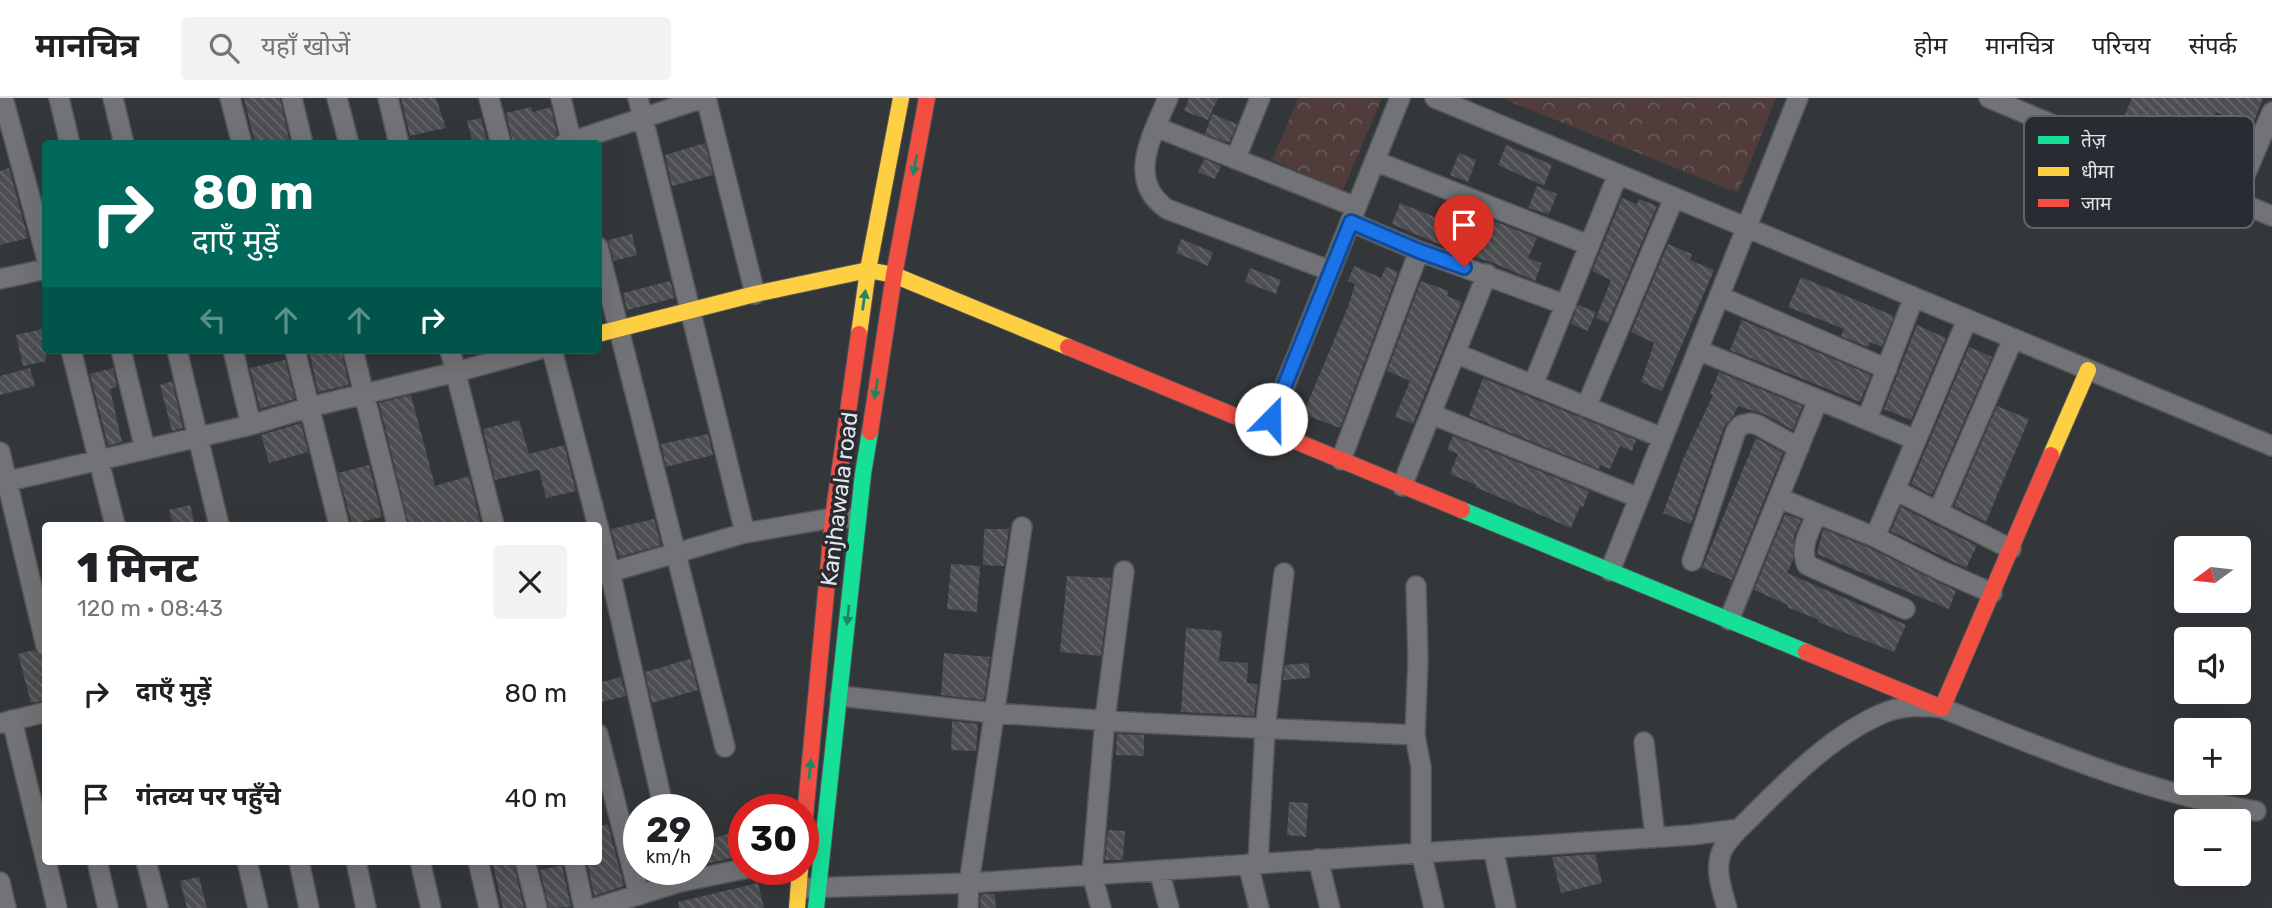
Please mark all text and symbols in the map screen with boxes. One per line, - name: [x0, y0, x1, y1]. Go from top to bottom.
- search box: [181, 17, 671, 80]
- text: मानचित्र: [35, 26, 139, 65]
- icon: search: [205, 29, 243, 67]
- text: यहाँ खोजें: [261, 31, 350, 62]
- text: होम: [1914, 32, 1947, 60]
- text: मानचित्र: [1985, 32, 2054, 60]
- text: परिचय: [2092, 32, 2151, 60]
- text: संपर्क: [2189, 32, 2237, 60]
- legend: [2024, 116, 2254, 228]
- text: तेज़: [2081, 129, 2107, 152]
- one-way arrow: [909, 154, 920, 176]
- text: धीमा: [2081, 160, 2115, 183]
- text: 80 m: [192, 163, 314, 221]
- icon: right: [77, 168, 168, 259]
- text: जाम: [2081, 192, 2112, 215]
- pin: [1434, 195, 1494, 267]
- icon: arrive: [1445, 206, 1483, 244]
- text: दाएँ मुड़ें: [192, 222, 279, 260]
- one-way arrow: [858, 289, 869, 311]
- icon: left: [194, 301, 232, 339]
- icon: ahead: [267, 301, 305, 339]
- icon: ahead: [340, 301, 378, 339]
- icon: right: [413, 301, 451, 339]
- one-way arrow: [871, 378, 882, 400]
- position arrow: [1234, 382, 1308, 456]
- street label: Kanjhawala road: [814, 410, 864, 588]
- north arrow: [2174, 536, 2250, 612]
- map controls: [2174, 536, 2251, 886]
- text: 1 मिनट: [77, 543, 198, 593]
- button: close: [493, 545, 567, 619]
- text: 120 m · 08:43: [77, 594, 223, 622]
- one-way arrow: [842, 604, 853, 626]
- button: sound: [2174, 627, 2251, 704]
- icon: right: [77, 675, 115, 713]
- text: दाएँ मुड़ें: [136, 676, 211, 707]
- text: 80 m: [504, 678, 567, 709]
- button: +: [2174, 718, 2251, 795]
- one-way arrow: [804, 758, 815, 780]
- icon: arrive: [77, 780, 115, 818]
- text: गंतव्य पर पहुँचे: [136, 781, 281, 812]
- text: 40 m: [505, 783, 567, 814]
- speed limit sign: 30: [728, 794, 819, 885]
- text: 29: [646, 809, 691, 851]
- button: −: [2174, 809, 2251, 886]
- text: km/h: [646, 846, 691, 868]

